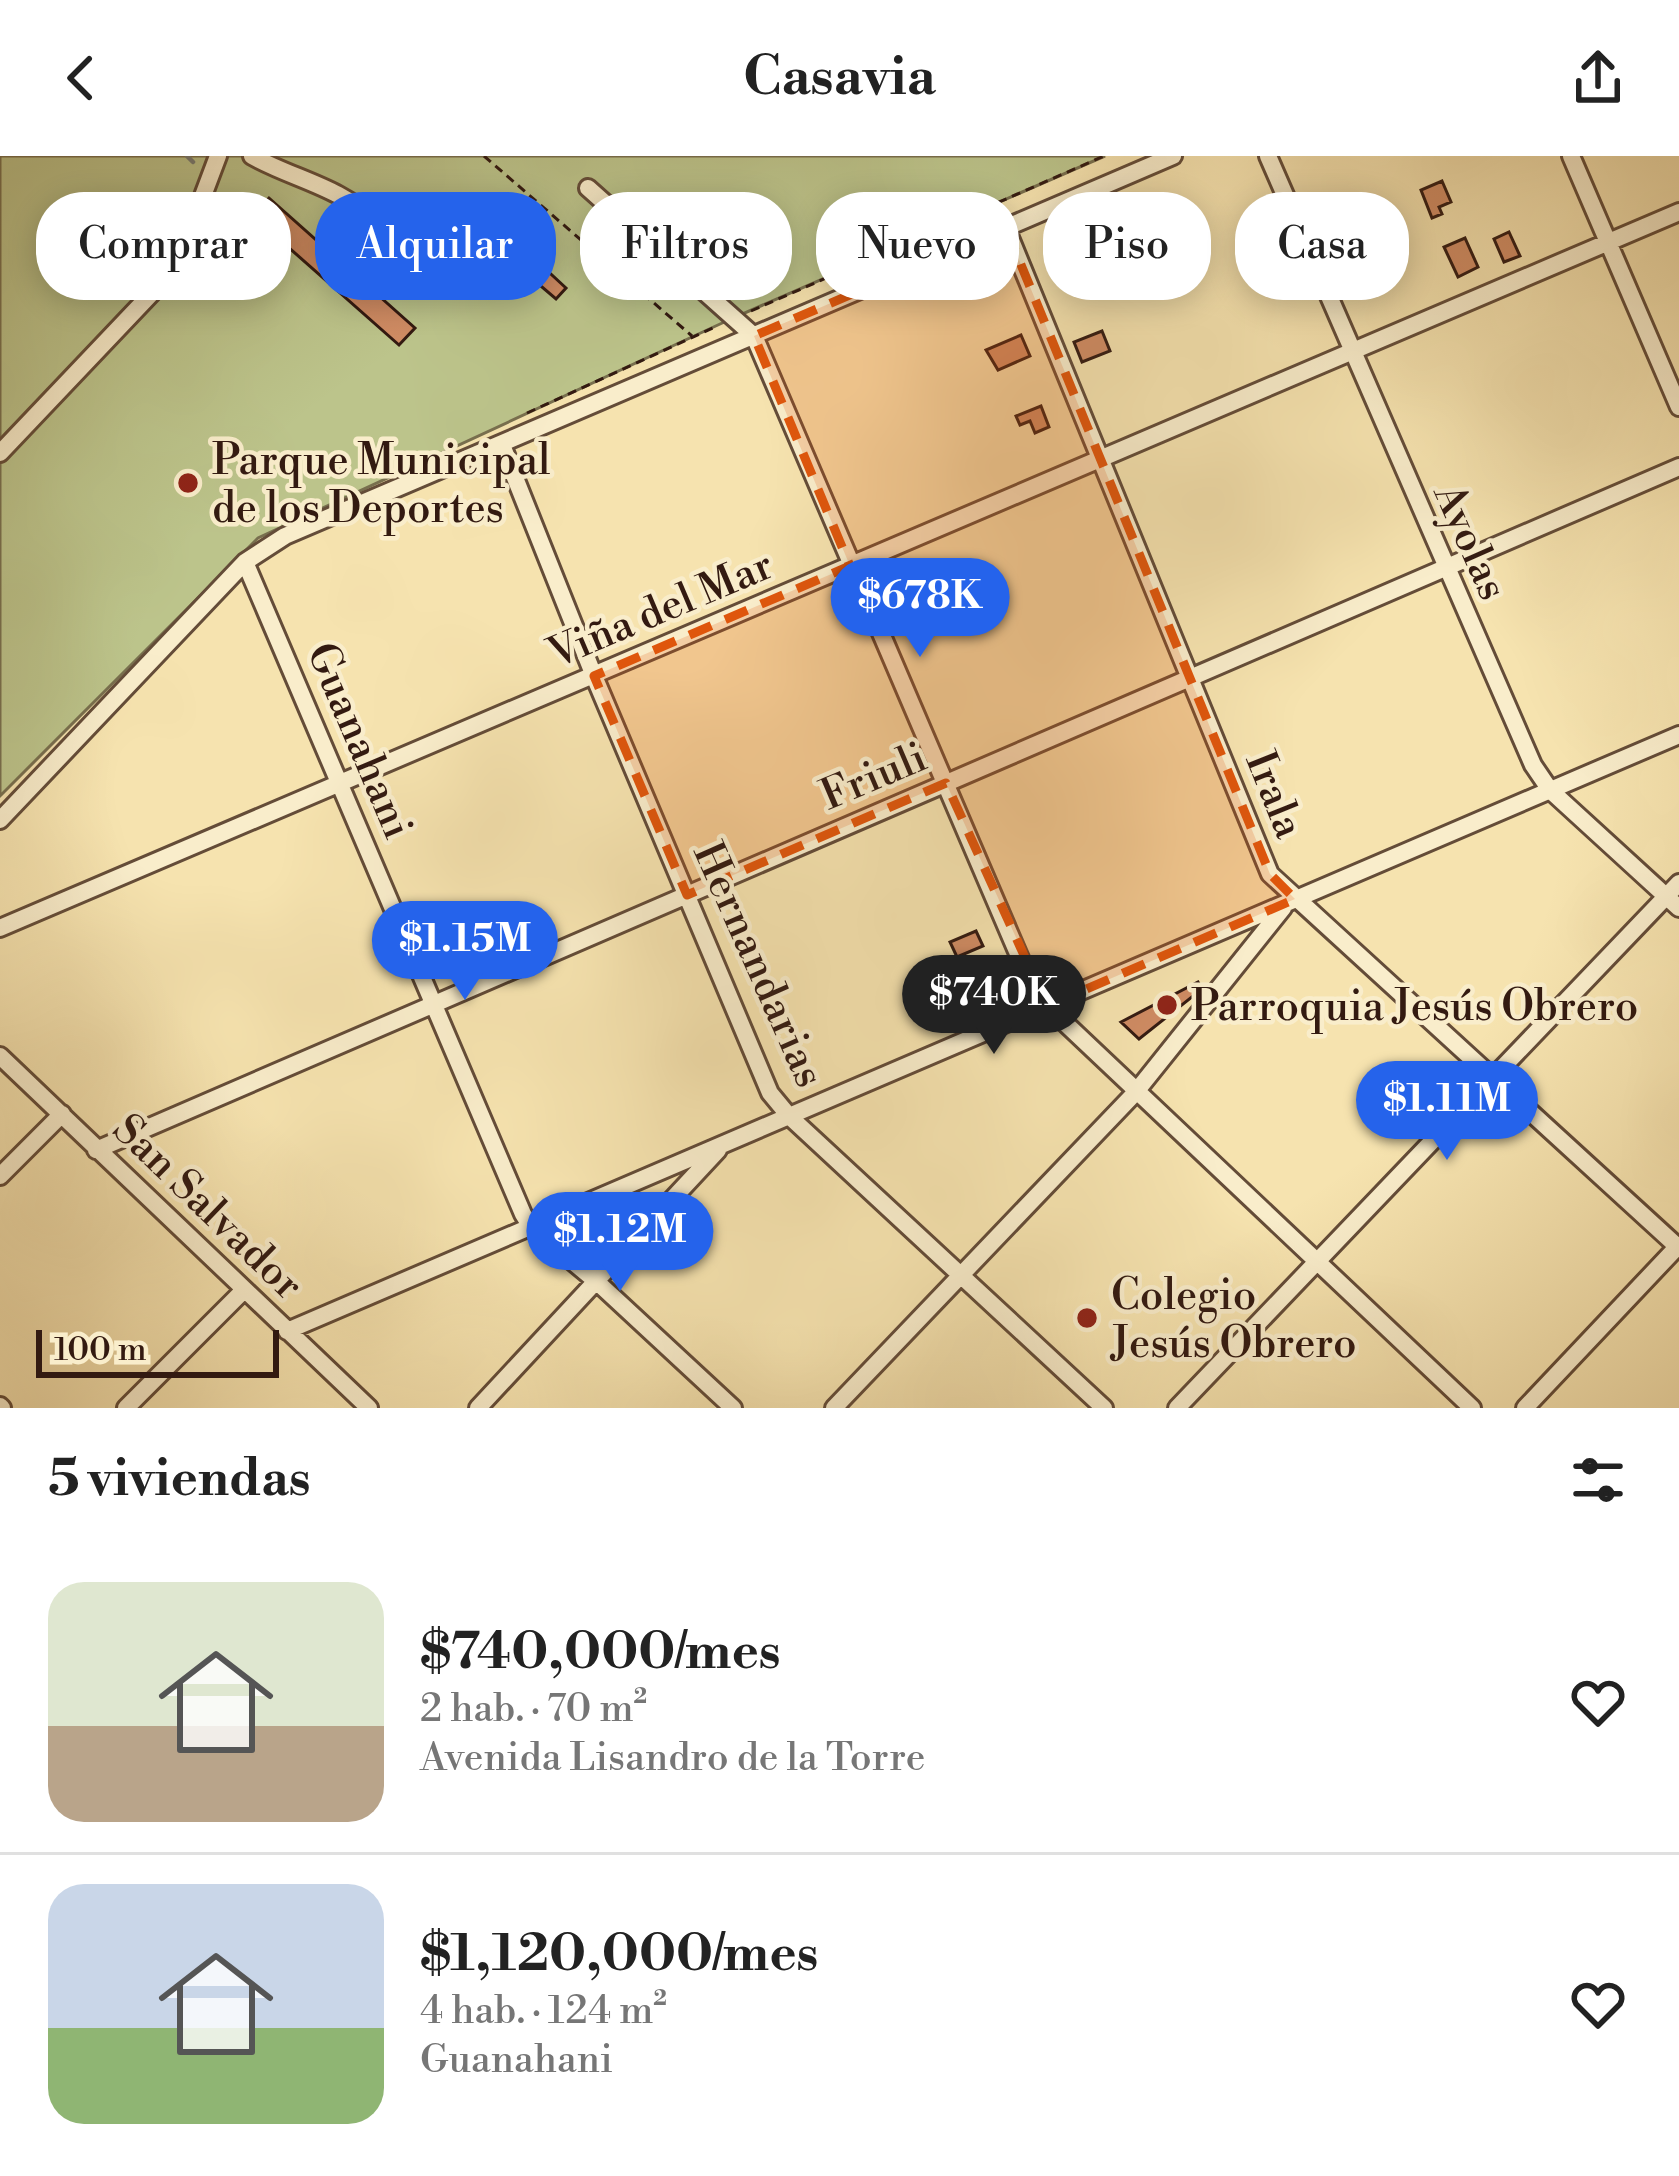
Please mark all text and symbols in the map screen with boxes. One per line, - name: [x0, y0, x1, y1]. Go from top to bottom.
- text: Casavia: [743, 44, 936, 112]
- icon: back: [48, 45, 114, 111]
- icon: share: [1565, 45, 1631, 111]
- chip: Comprar: [36, 192, 291, 300]
- chip: Alquilar: [315, 192, 556, 300]
- chip: Filtros: [580, 192, 792, 300]
- chip: Nuevo: [816, 192, 1019, 300]
- chip: Piso: [1043, 192, 1211, 300]
- chip: Casa: [1235, 192, 1409, 300]
- place label: Parque Municipal de los Deportes: [212, 435, 550, 536]
- marker: Parque Municipal de los Deportes: [175, 470, 201, 496]
- street label: Ayolas: [1419, 475, 1519, 609]
- street label: Viña del Mar: [540, 539, 781, 682]
- pin: $678K: [836, 558, 1004, 660]
- text: $678K: [858, 572, 982, 621]
- street label: Guanahani: [294, 635, 424, 847]
- street label: Friuli: [813, 731, 935, 823]
- street label: Irala: [1232, 744, 1315, 847]
- street label: Hernandarias: [680, 834, 835, 1096]
- pin: $1.15M: [367, 901, 563, 1003]
- text: $1.15M: [399, 915, 531, 964]
- pin: $740K: [910, 955, 1078, 1057]
- text: $740K: [929, 969, 1059, 1018]
- place label: Parroquia Jesús Obrero: [1191, 981, 1638, 1034]
- marker: Parroquia Jesús Obrero: [1154, 992, 1180, 1018]
- pin: $1.11M: [1349, 1061, 1545, 1163]
- text: $1.11M: [1383, 1075, 1511, 1124]
- street label: San Salvador: [101, 1104, 314, 1312]
- pin: $1.12M: [522, 1192, 718, 1294]
- text: $1.12M: [553, 1206, 687, 1255]
- place label: Colegio Jesús Obrero: [1109, 1270, 1357, 1371]
- marker: Colegio Jesús Obrero: [1074, 1305, 1100, 1331]
- scale bar: [36, 1324, 279, 1377]
- text: 100 m: [54, 1330, 147, 1371]
- icon: filters: [1565, 1447, 1631, 1513]
- text: 5 viviendas: [48, 1448, 311, 1512]
- text: $740,000/mes: [420, 1621, 781, 1685]
- icon: home: [144, 1630, 288, 1774]
- icon: heart: [1565, 1669, 1631, 1735]
- text: 2 hab. · 70 m²: [420, 1685, 647, 1734]
- text: Avenida Lisandro de la Torre: [420, 1734, 926, 1783]
- text: $1,120,000/mes: [420, 1923, 818, 1987]
- icon: home: [144, 1932, 288, 2076]
- icon: heart: [1565, 1971, 1631, 2037]
- text: 4 hab. · 124 m²: [420, 1987, 667, 2036]
- text: Guanahani: [420, 2036, 613, 2085]

